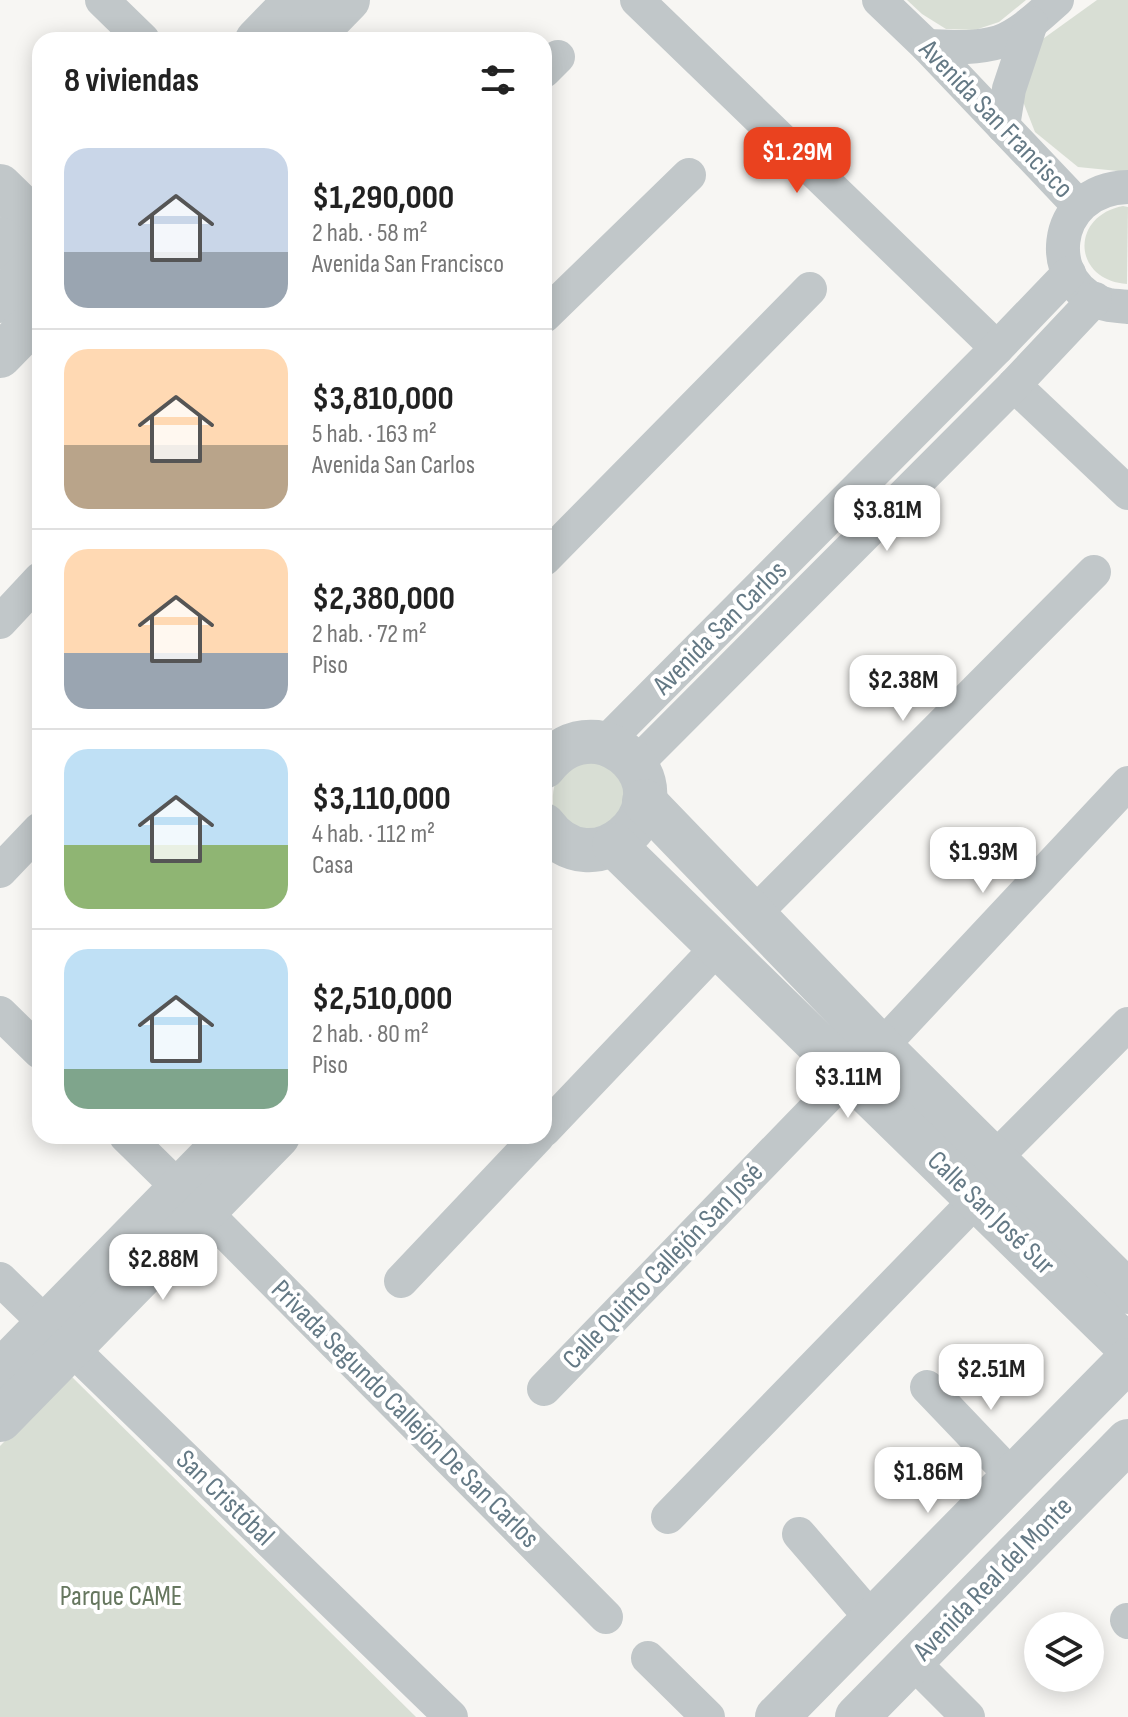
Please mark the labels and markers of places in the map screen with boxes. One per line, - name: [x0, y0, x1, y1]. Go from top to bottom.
- pin: $1.29M: [732, 127, 862, 195]
- pin: $3.81M: [822, 485, 952, 553]
- pin: $2.38M: [838, 655, 968, 723]
- pin: $1.93M: [918, 827, 1048, 895]
- pin: $3.11M: [783, 1052, 913, 1120]
- pin: $2.88M: [98, 1234, 228, 1302]
- pin: $2.51M: [926, 1344, 1056, 1412]
- pin: $1.86M: [863, 1447, 993, 1515]

